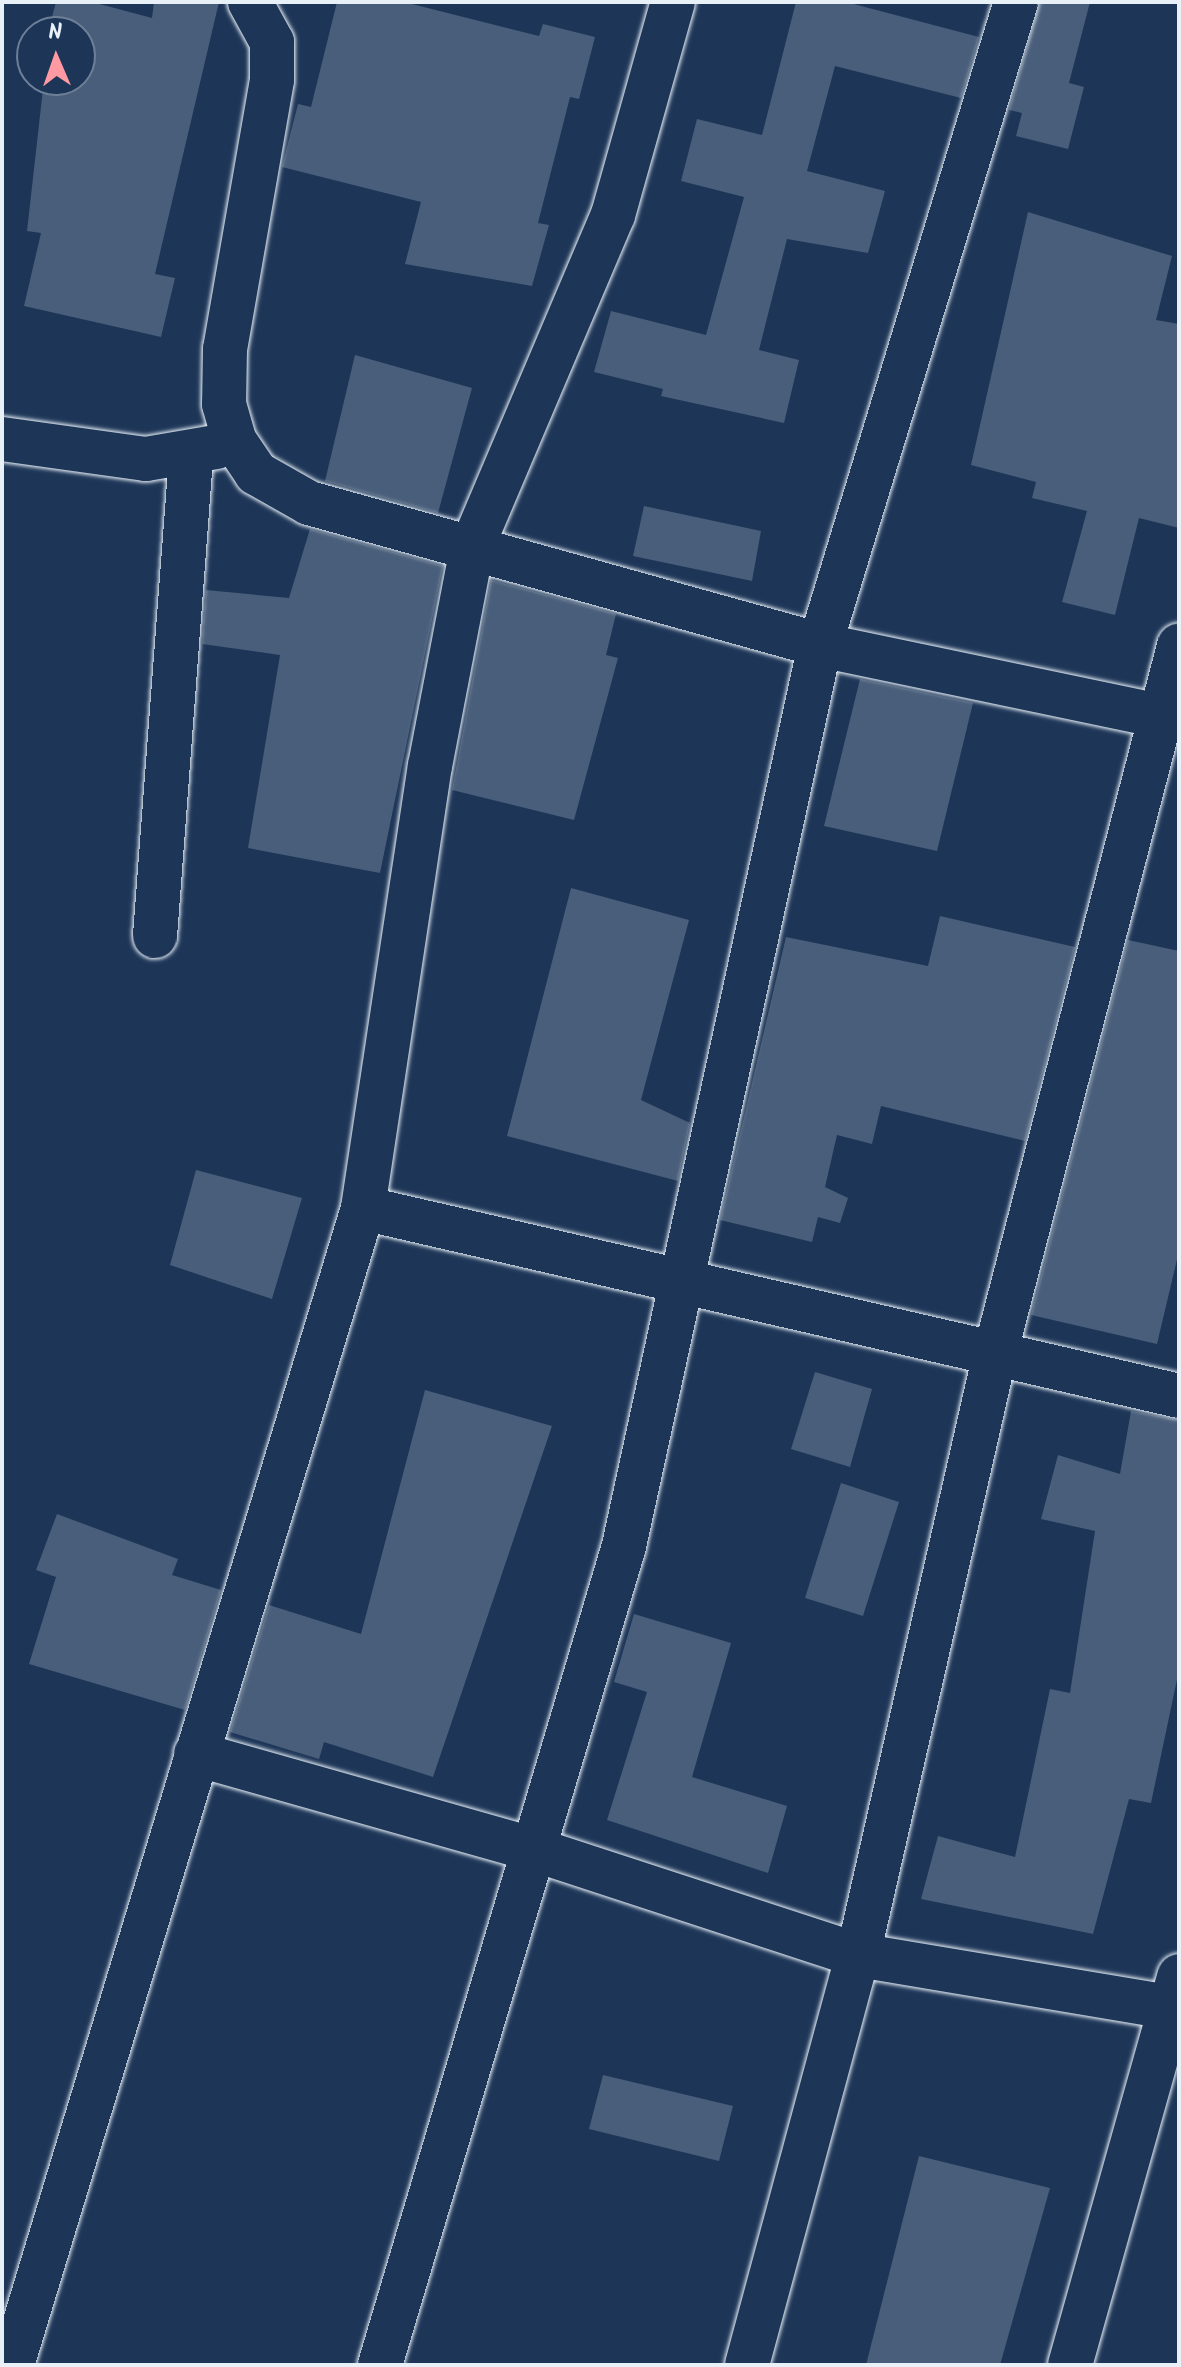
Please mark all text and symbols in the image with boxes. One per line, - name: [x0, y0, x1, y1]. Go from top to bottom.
- north arrow: [16, 16, 96, 96]
- text: N: [48, 16, 63, 51]

